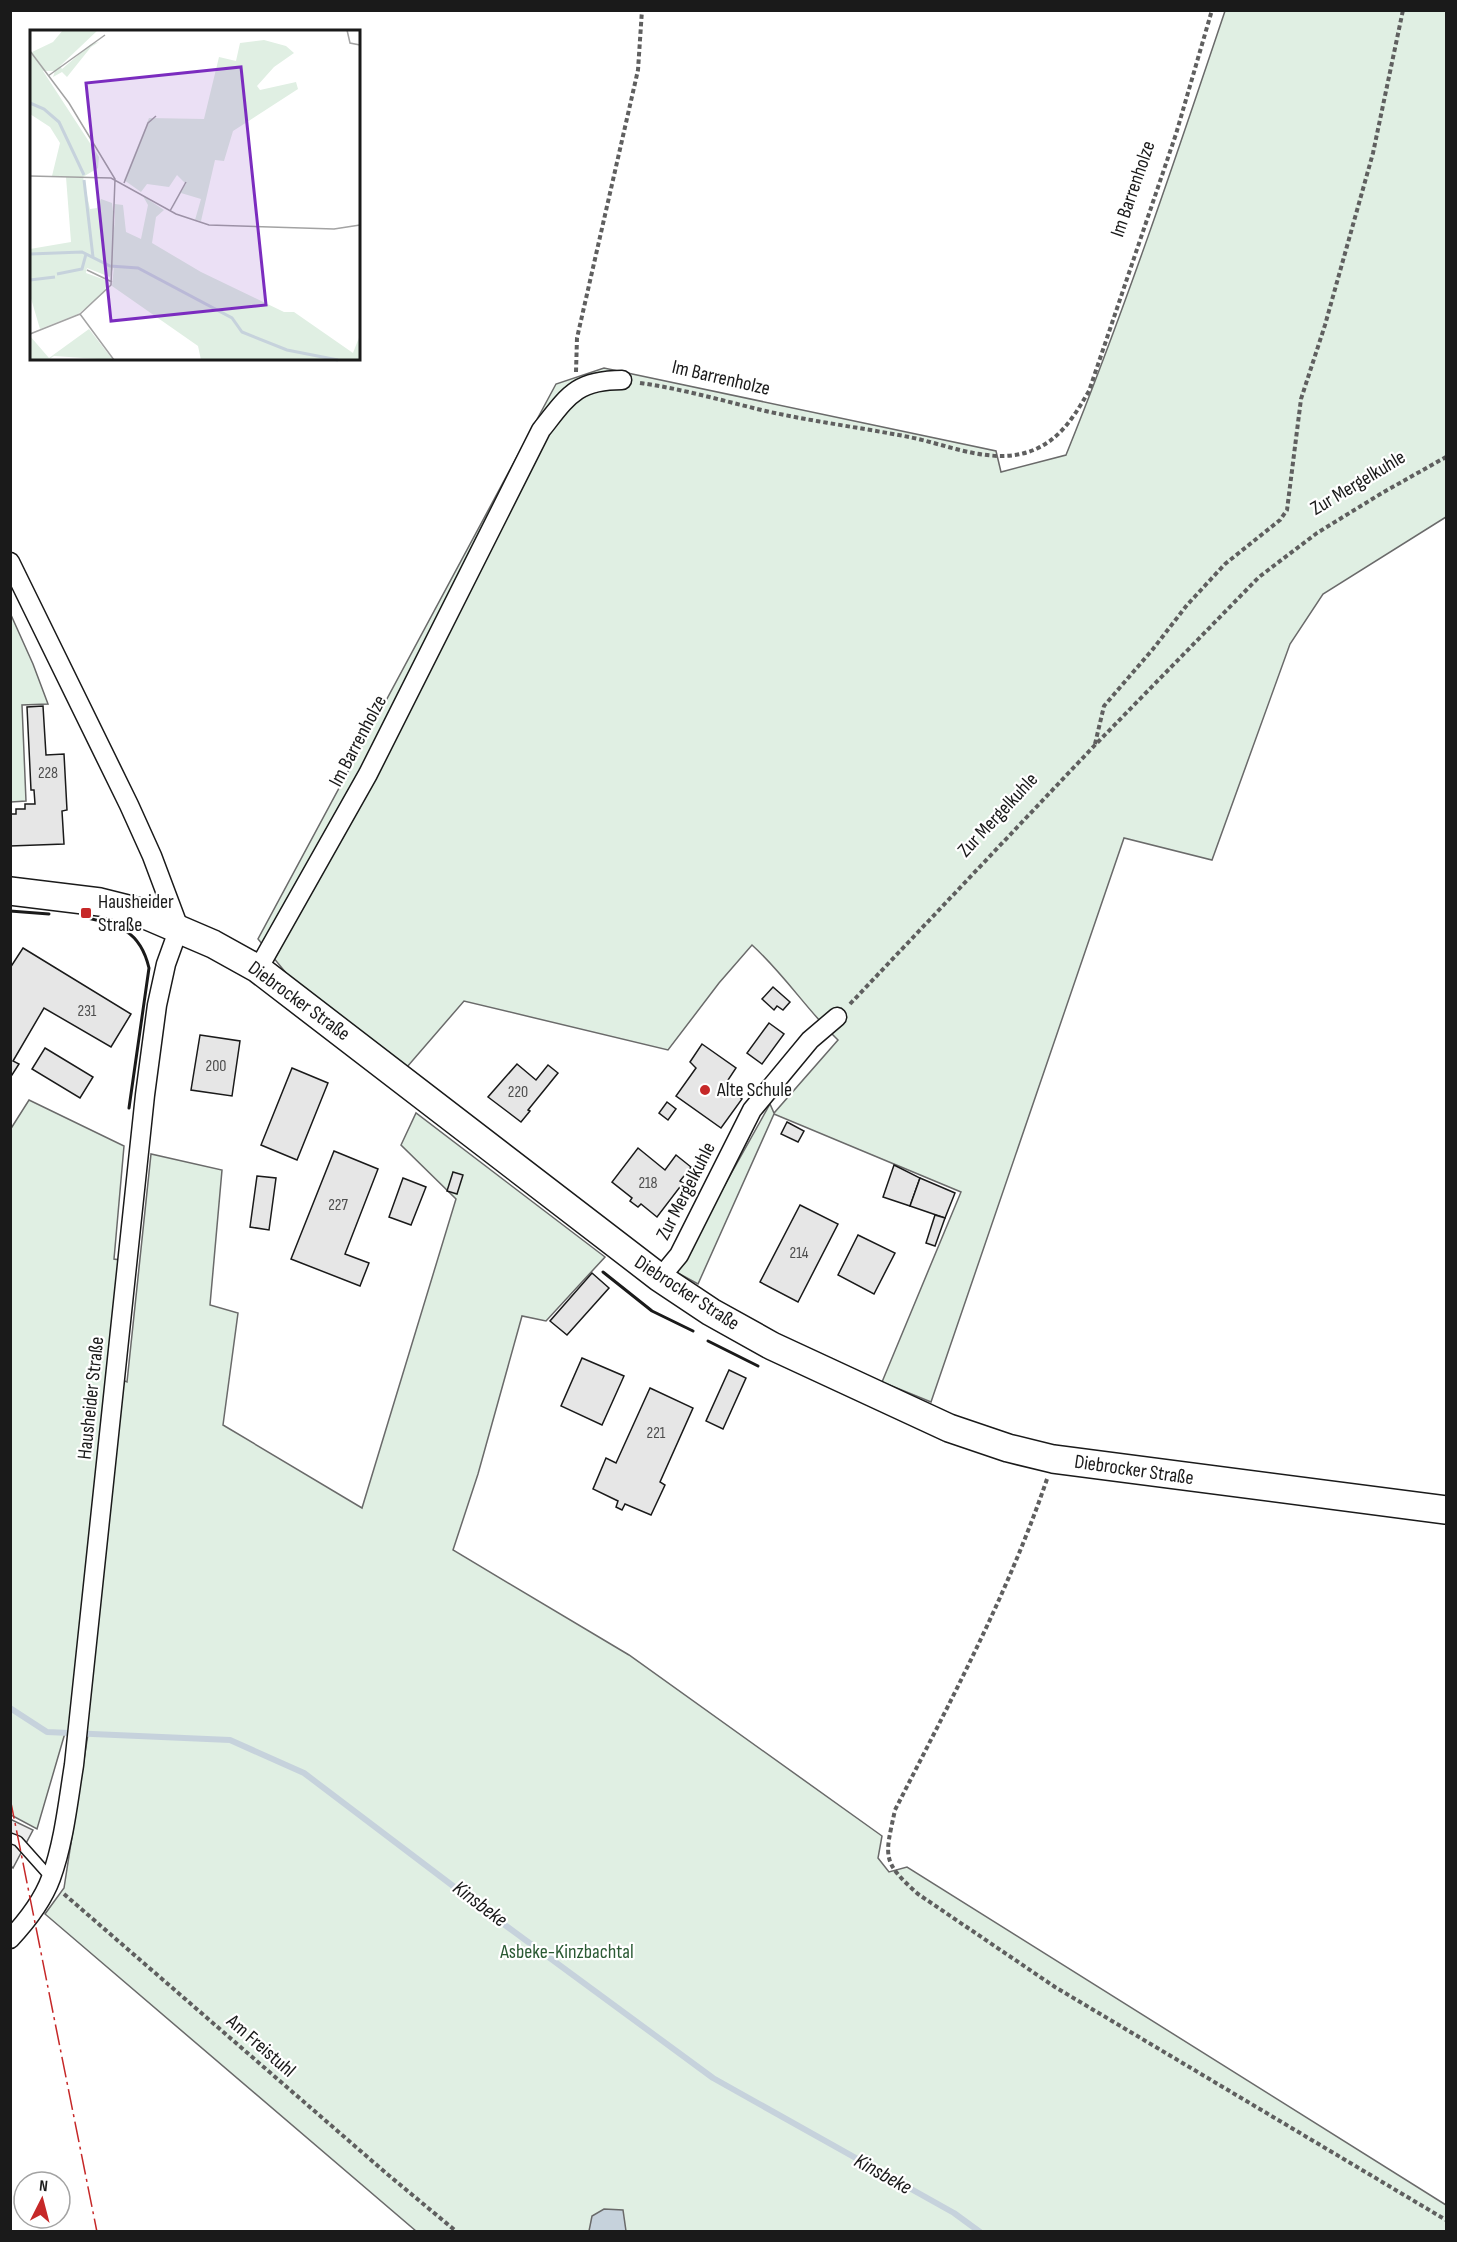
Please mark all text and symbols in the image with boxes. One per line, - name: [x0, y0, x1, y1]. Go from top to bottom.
- inset map: [30, 30, 360, 360]
- street label: Im Barrenholze: [1105, 138, 1161, 240]
- street label: Im Barrenholze: [670, 355, 772, 401]
- street label: Zur Mergelkuhle: [1306, 445, 1410, 521]
- street label: Im Barrenholze: [324, 691, 392, 791]
- house number: 228: [38, 764, 58, 783]
- street label: Zur Mergelkuhle: [953, 768, 1043, 862]
- place label: Hausheider Straße: [98, 890, 174, 937]
- marker: Hausheider Straße: [79, 906, 93, 920]
- street label: Diebrocker Straße: [243, 956, 355, 1046]
- house number: 231: [78, 1002, 97, 1021]
- house number: 200: [206, 1057, 226, 1076]
- place label: Alte Schule: [716, 1078, 792, 1102]
- house number: 220: [508, 1083, 528, 1102]
- marker: Alte Schule: [698, 1083, 712, 1097]
- street label: Zur Mergelkuhle: [651, 1138, 721, 1244]
- house number: 218: [638, 1174, 658, 1193]
- house number: 227: [328, 1196, 348, 1215]
- house number: 214: [790, 1244, 809, 1263]
- street label: Diebrocker Straße: [630, 1250, 744, 1336]
- street label: Hausheider Straße: [73, 1335, 109, 1461]
- house number: 221: [647, 1424, 666, 1443]
- street label: Diebrocker Straße: [1073, 1450, 1195, 1490]
- water label: Kinsbeke: [448, 1875, 512, 1933]
- park label: Asbeke-Kinzbachtal: [499, 1940, 634, 1964]
- street label: Am Freistuhl: [221, 2009, 300, 2082]
- water label: Kinsbeke: [850, 2148, 916, 2200]
- north arrow: [12, 2170, 72, 2230]
- text: N: [38, 2177, 49, 2196]

